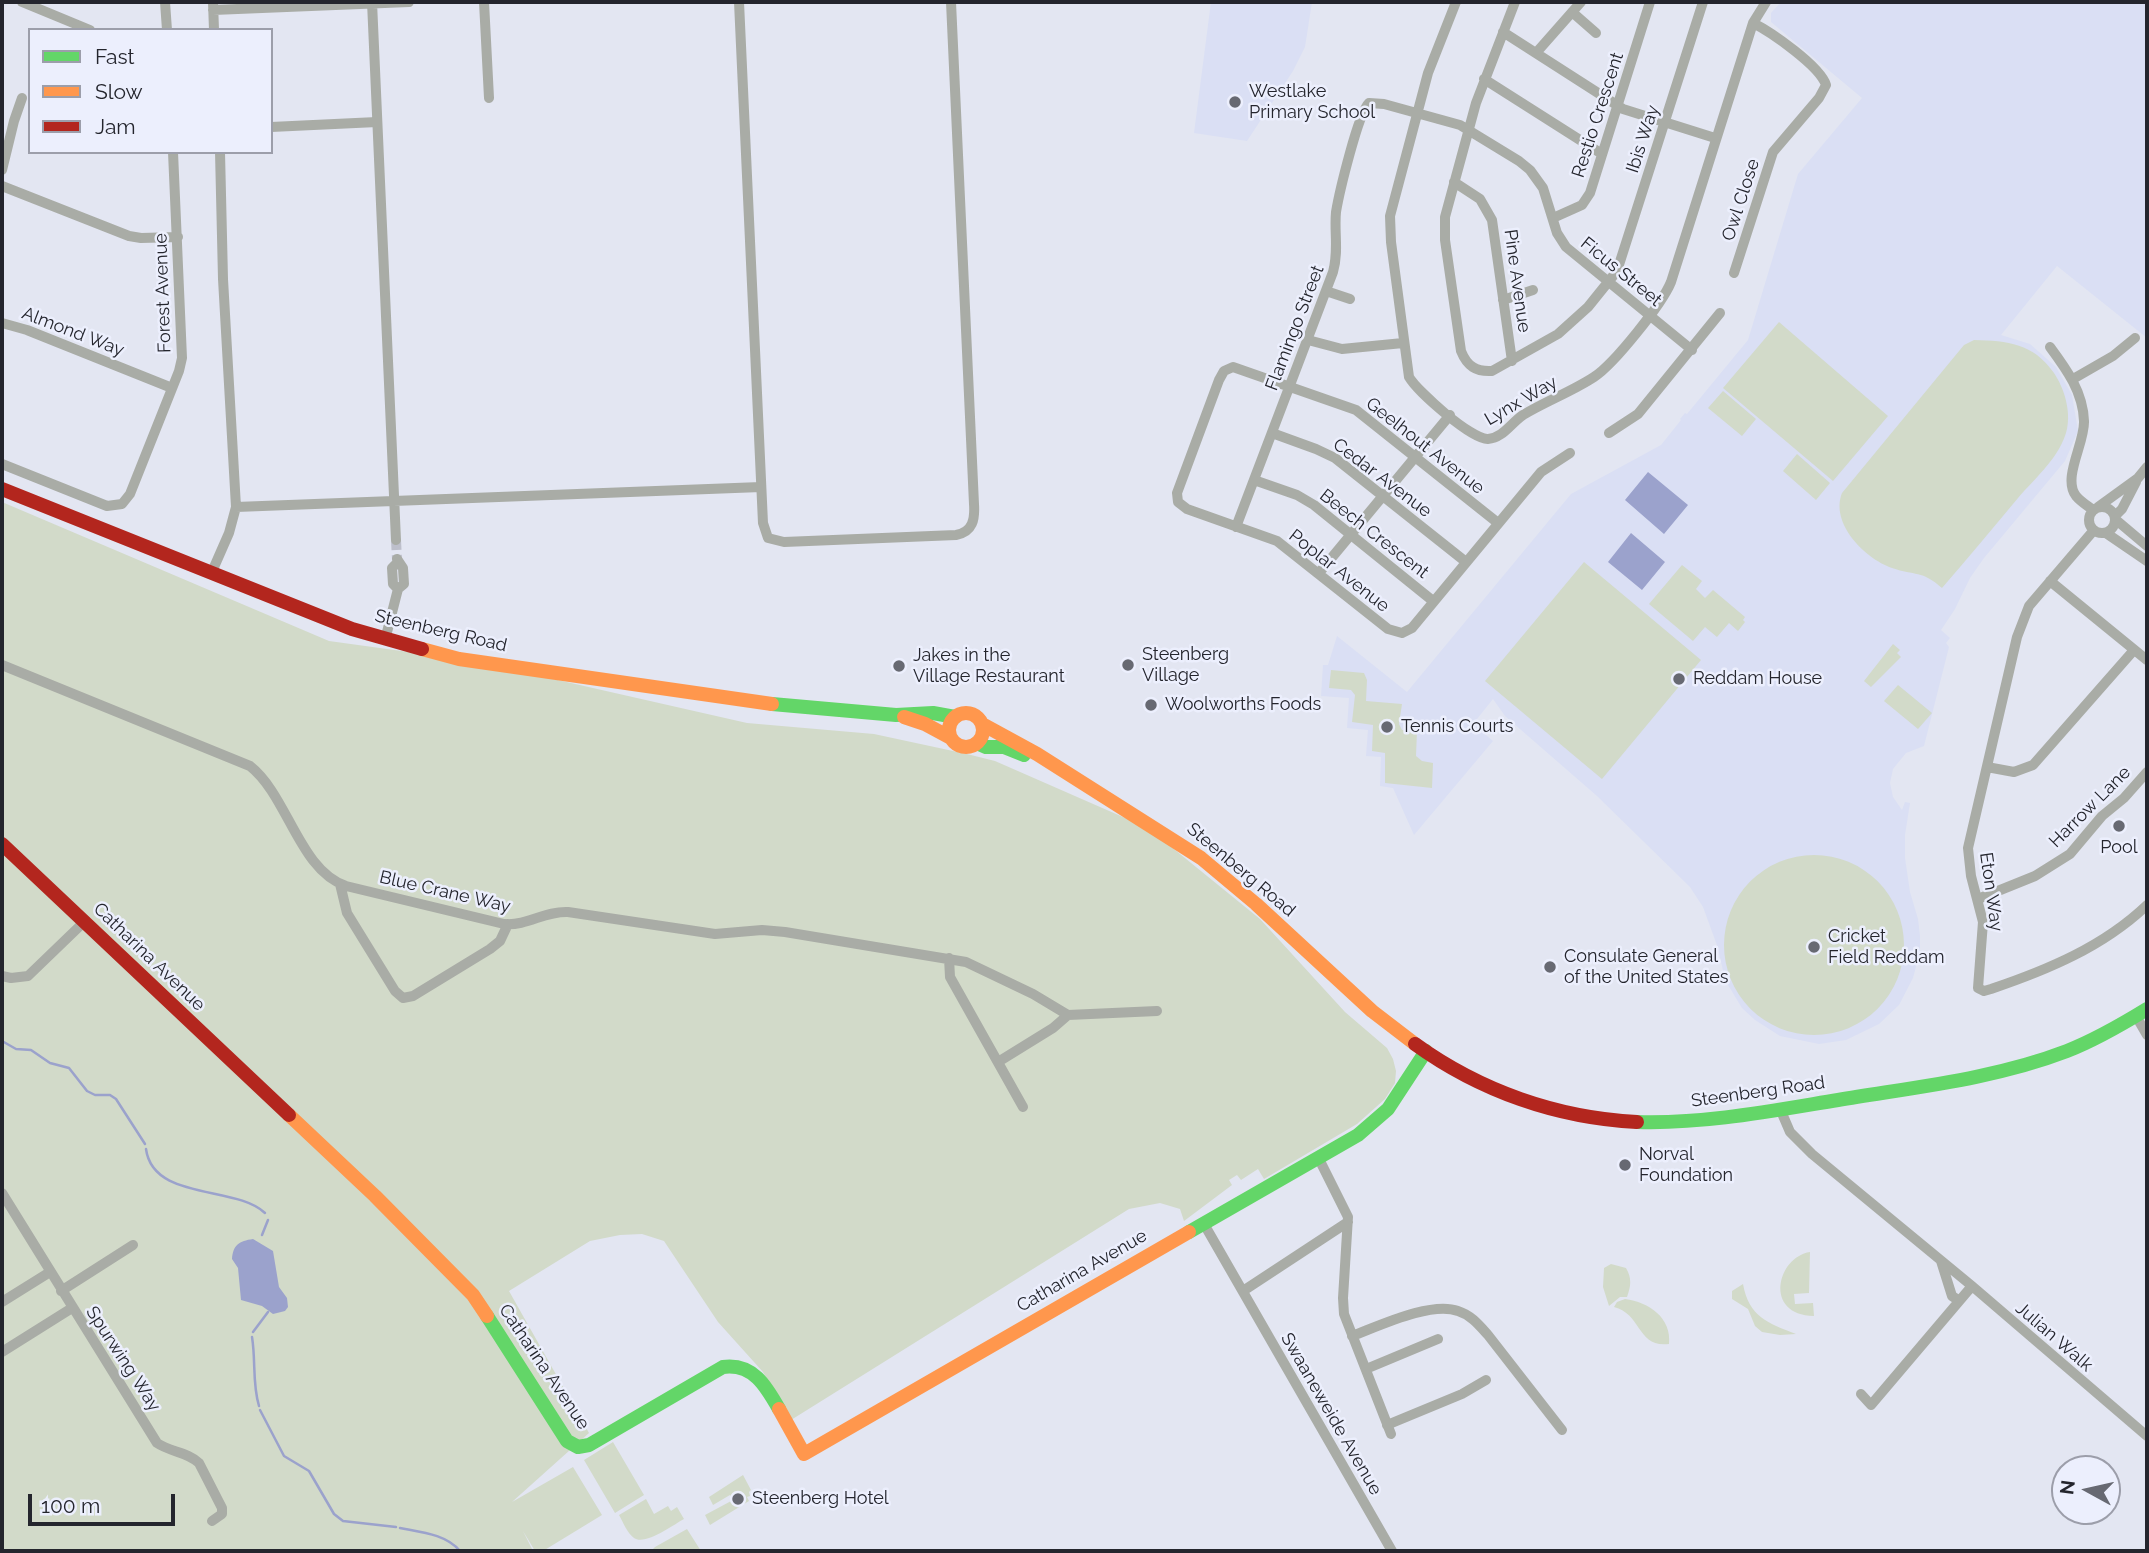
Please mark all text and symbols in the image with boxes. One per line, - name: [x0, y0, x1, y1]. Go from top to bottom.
- legend: [28, 28, 273, 154]
- text: Fast: [95, 44, 135, 69]
- street label: Restio Crescent: [1568, 50, 1628, 180]
- text: Slow: [95, 79, 143, 104]
- place label: Westlake Primary School: [1249, 81, 1375, 124]
- marker: Westlake Primary School: [1227, 94, 1243, 110]
- street label: Ibis Way: [1622, 102, 1664, 176]
- text: Jam: [95, 114, 136, 139]
- street label: Owl Close: [1718, 156, 1764, 244]
- street label: Pine Avenue: [1499, 228, 1535, 334]
- street label: Forest Avenue: [150, 233, 176, 353]
- street label: Ficus Street: [1576, 233, 1666, 311]
- street label: Flamingo Street: [1261, 262, 1329, 394]
- street label: Almond Way: [19, 303, 127, 361]
- street label: Lynx Way: [1481, 372, 1561, 430]
- street label: Geelhout Avenue: [1361, 393, 1489, 499]
- street label: Cedar Avenue: [1328, 434, 1436, 522]
- street label: Beech Crescent: [1315, 485, 1433, 583]
- street label: Poplar Avenue: [1284, 525, 1394, 617]
- street label: Steenberg Road: [373, 605, 509, 657]
- place label: Steenberg Village: [1142, 644, 1229, 686]
- place label: Jakes in the Village Restaurant: [913, 645, 1065, 688]
- marker: Steenberg Village: [1120, 657, 1136, 673]
- marker: Jakes in the Village Restaurant: [891, 658, 907, 674]
- place label: Reddam House: [1693, 668, 1822, 690]
- marker: Reddam House: [1671, 671, 1687, 687]
- place label: Woolworths Foods: [1165, 694, 1321, 716]
- marker: Woolworths Foods: [1143, 697, 1159, 713]
- place label: Tennis Courts: [1401, 716, 1514, 738]
- marker: Tennis Courts: [1379, 719, 1395, 735]
- street label: Harrow Lane: [2045, 762, 2135, 852]
- street label: Steenberg Road: [1182, 818, 1300, 922]
- marker: Pool: [2111, 818, 2127, 834]
- place label: Pool: [2100, 837, 2138, 859]
- street label: Eton Way: [1975, 851, 2007, 933]
- street label: Blue Crane Way: [377, 866, 513, 918]
- street label: Catharina Avenue: [89, 898, 209, 1016]
- place label: Cricket Field Reddam: [1828, 926, 1945, 968]
- marker: Cricket Field Reddam: [1806, 939, 1822, 955]
- place label: Consulate General of the United States: [1564, 946, 1729, 988]
- marker: Consulate General of the United States: [1542, 959, 1558, 975]
- street label: Steenberg Road: [1690, 1072, 1826, 1112]
- place label: Norval Foundation: [1639, 1144, 1733, 1186]
- marker: Norval Foundation: [1617, 1157, 1633, 1173]
- street label: Catharina Avenue: [1013, 1225, 1151, 1317]
- street label: Julian Walk: [2011, 1298, 2097, 1376]
- street label: Catharina Avenue: [494, 1300, 594, 1434]
- street label: Spurwing Way: [81, 1302, 165, 1416]
- street label: Swaaneweide Avenue: [1276, 1329, 1386, 1499]
- north arrow: [2051, 1455, 2121, 1525]
- text: N: [2055, 1479, 2079, 1496]
- scale bar: [32, 1480, 178, 1524]
- place label: Steenberg Hotel: [752, 1488, 889, 1510]
- marker: Steenberg Hotel: [730, 1491, 746, 1507]
- text: 100 m: [41, 1493, 100, 1518]

